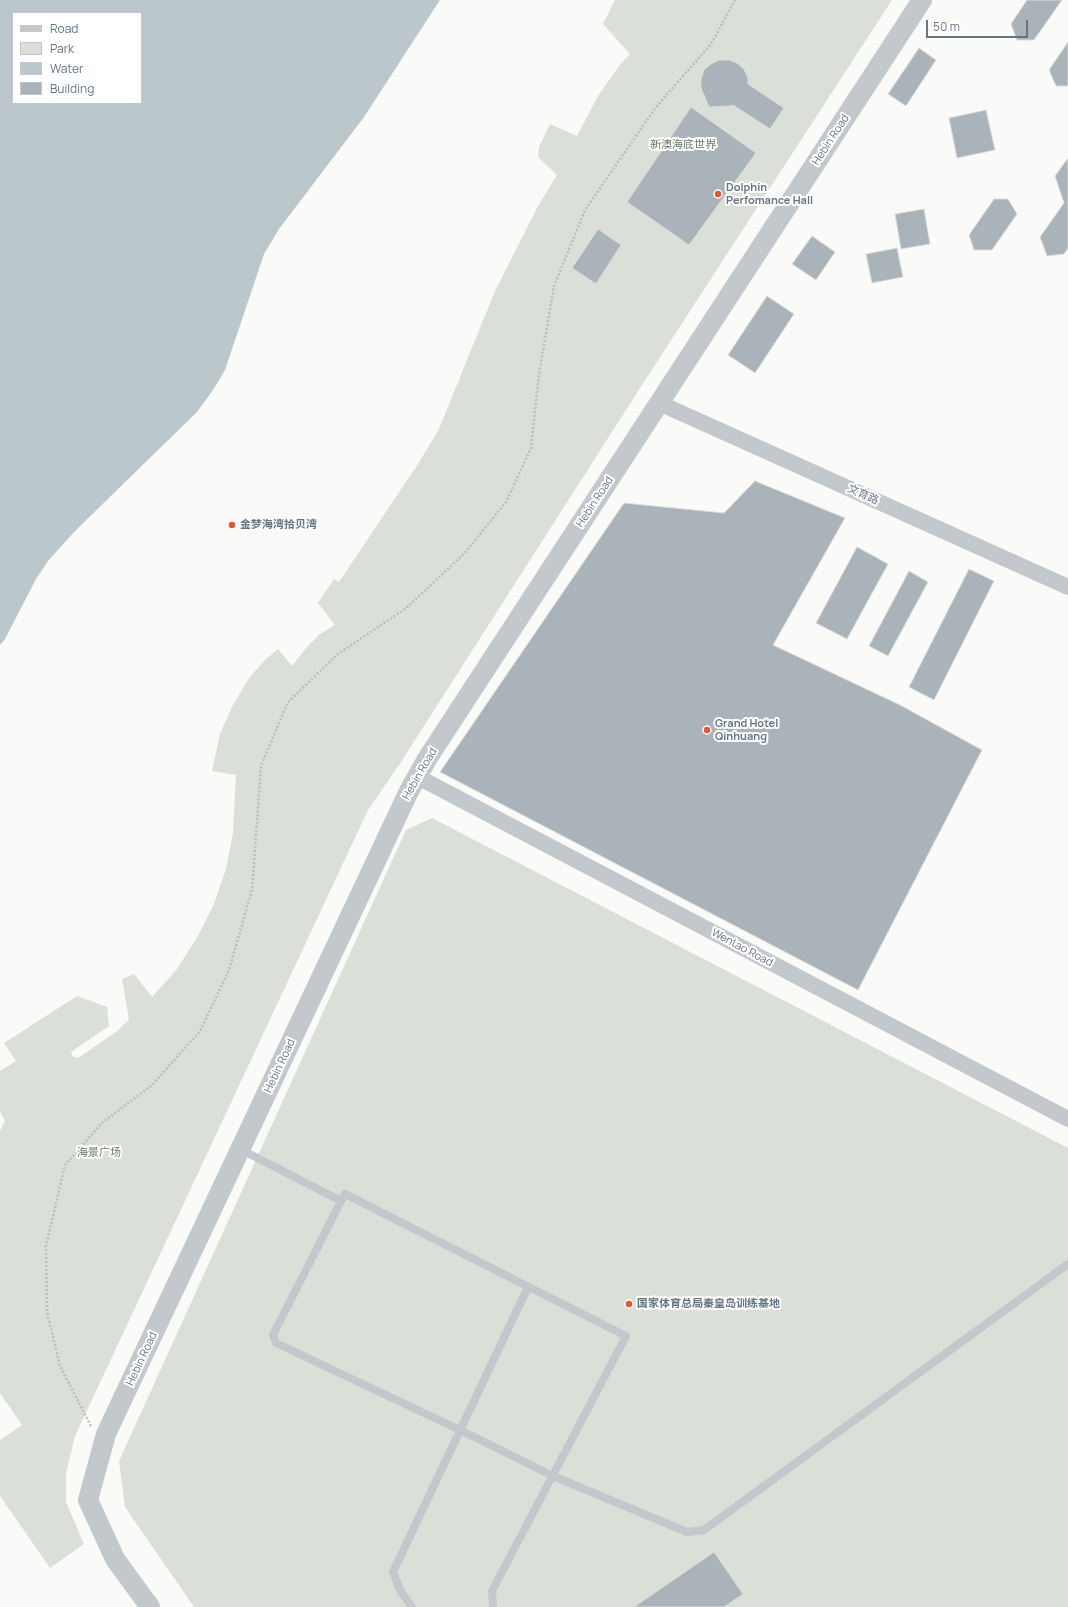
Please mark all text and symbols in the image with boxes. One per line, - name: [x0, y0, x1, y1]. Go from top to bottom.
- legend: [12, 12, 142, 104]
- scale bar: [928, 12, 1030, 38]
- text: 50 m: [933, 18, 960, 35]
- text: Road: [50, 20, 78, 37]
- text: Park: [50, 40, 74, 57]
- text: Water: [50, 60, 83, 77]
- text: Building: [50, 80, 94, 97]
- street label: Hebin Road: [810, 112, 852, 168]
- park label: 新澳海底世界: [650, 138, 716, 152]
- place label: Dolphin Perfomance Hall: [726, 181, 813, 207]
- marker: Dolphin Perfomance Hall: [713, 189, 723, 199]
- street label: Hebin Road: [574, 474, 616, 530]
- street label: 文育路: [845, 482, 881, 508]
- place label: 金梦海湾拾贝湾: [240, 518, 317, 532]
- marker: 金梦海湾拾贝湾: [227, 520, 237, 530]
- place label: Grand Hotel Qinhuang: [715, 717, 778, 743]
- marker: Grand Hotel Qinhuang: [702, 725, 712, 735]
- street label: Hebin Road: [400, 746, 440, 802]
- street label: Wentao Road: [709, 926, 775, 970]
- street label: Hebin Road: [262, 1037, 298, 1095]
- park label: 海景广场: [77, 1146, 121, 1160]
- place label: 国家体育总局秦皇岛训练基地: [637, 1297, 780, 1311]
- marker: 国家体育总局秦皇岛训练基地: [624, 1299, 634, 1309]
- street label: Hebin Road: [124, 1330, 160, 1388]

